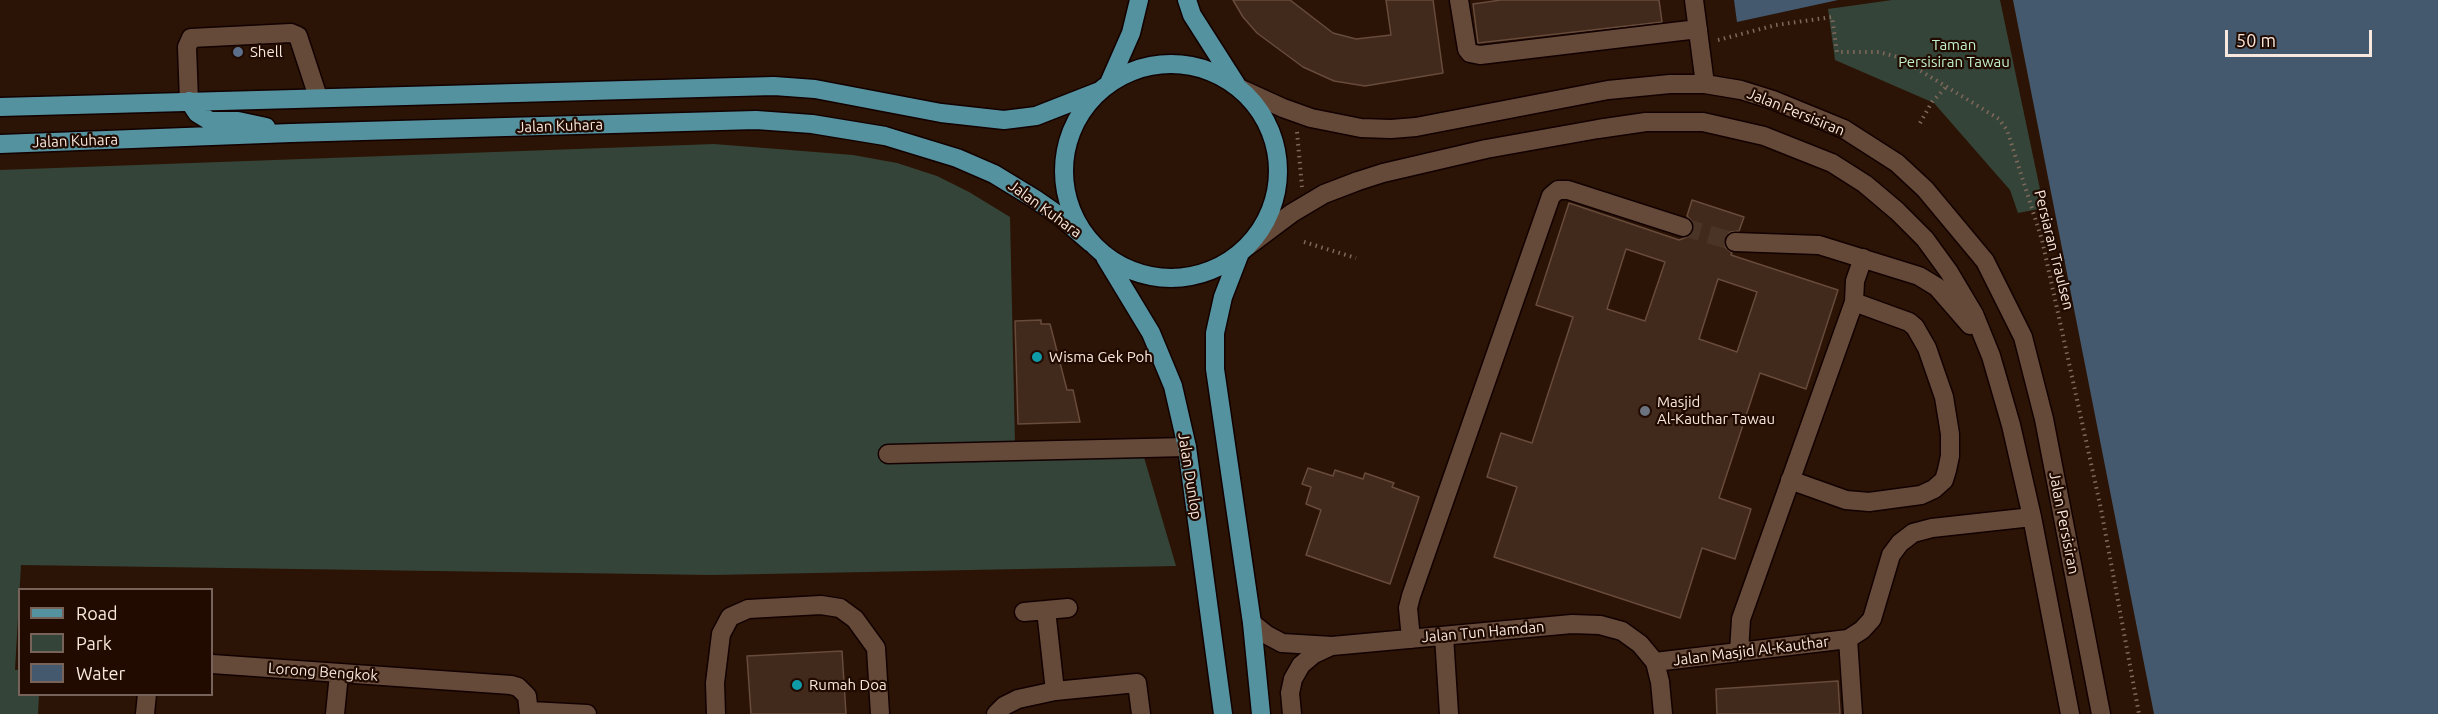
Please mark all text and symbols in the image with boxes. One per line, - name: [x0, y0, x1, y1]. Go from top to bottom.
- scale bar: [2228, 18, 2375, 56]
- text: 50 m: [2236, 30, 2276, 50]
- park label: Taman Persisiran Tawau: [1898, 36, 2010, 71]
- place label: Shell: [250, 43, 283, 61]
- marker: Shell: [231, 45, 245, 59]
- street label: Jalan Persisiran: [1745, 84, 1847, 140]
- street label: Jalan Kuhara: [517, 116, 603, 136]
- street label: Jalan Kuhara: [32, 131, 118, 151]
- street label: Jalan Kuhara: [1005, 176, 1085, 242]
- street label: Persiaran Traulsen: [2030, 188, 2078, 312]
- place label: Wisma Gek Poh: [1049, 348, 1153, 366]
- marker: Wisma Gek Poh: [1030, 350, 1044, 364]
- place label: Masjid Al-Kauthar Tawau: [1657, 393, 1775, 428]
- marker: Masjid Al-Kauthar Tawau: [1638, 404, 1652, 418]
- street label: Jalan Dunlop: [1174, 431, 1206, 521]
- street label: Jalan Persisiran: [2045, 470, 2083, 576]
- legend: [18, 588, 213, 696]
- text: Road: [76, 603, 118, 623]
- street label: Jalan Tun Hamdan: [1421, 618, 1545, 646]
- text: Park: [76, 633, 112, 653]
- street label: Jalan Masjid Al-Kauthar: [1672, 633, 1830, 669]
- street label: Lorong Bengkok: [267, 659, 379, 685]
- text: Water: [76, 663, 125, 683]
- place label: Rumah Doa: [809, 676, 887, 694]
- marker: Rumah Doa: [790, 678, 804, 692]

